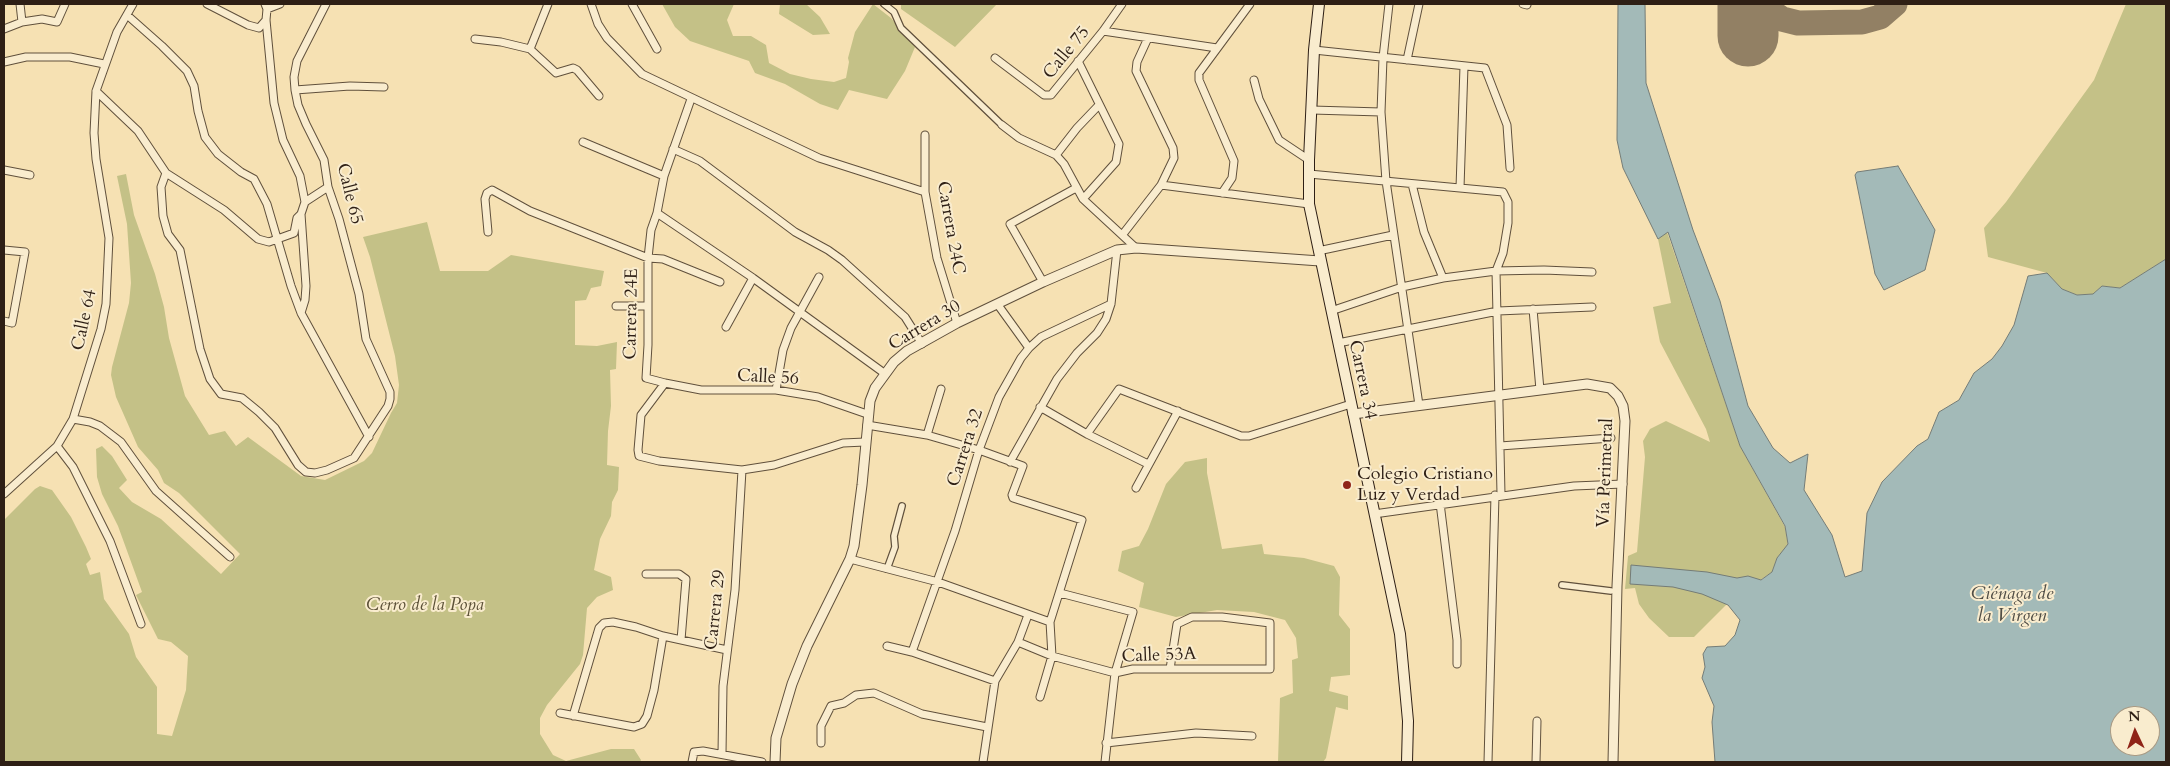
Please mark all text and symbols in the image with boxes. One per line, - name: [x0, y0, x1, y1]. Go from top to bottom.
- street label: Calle 75: [1039, 22, 1095, 84]
- street label: Calle 65: [331, 161, 367, 227]
- street label: Carrera 24C: [931, 180, 969, 276]
- street label: Carrera 24E: [620, 268, 644, 360]
- street label: Calle 64: [68, 287, 102, 353]
- street label: Carrera 30: [885, 296, 965, 356]
- street label: Carrera 34: [1343, 338, 1381, 422]
- street label: Calle 56: [736, 366, 800, 390]
- street label: Carrera 32: [943, 406, 989, 490]
- street label: Vía Perimetral: [1593, 418, 1619, 528]
- place label: Colegio Cristiano Luz y Verdad: [1357, 464, 1493, 506]
- marker: Colegio Cristiano Luz y Verdad: [1341, 479, 1353, 491]
- street label: Carrera 29: [701, 569, 731, 651]
- water label: Ciénaga de la Virgen: [1971, 584, 2053, 628]
- park label: Cerro de la Popa: [366, 595, 484, 617]
- street label: Calle 53A: [1121, 644, 1197, 668]
- north arrow: [2110, 706, 2160, 756]
- text: N: [2128, 707, 2141, 726]

